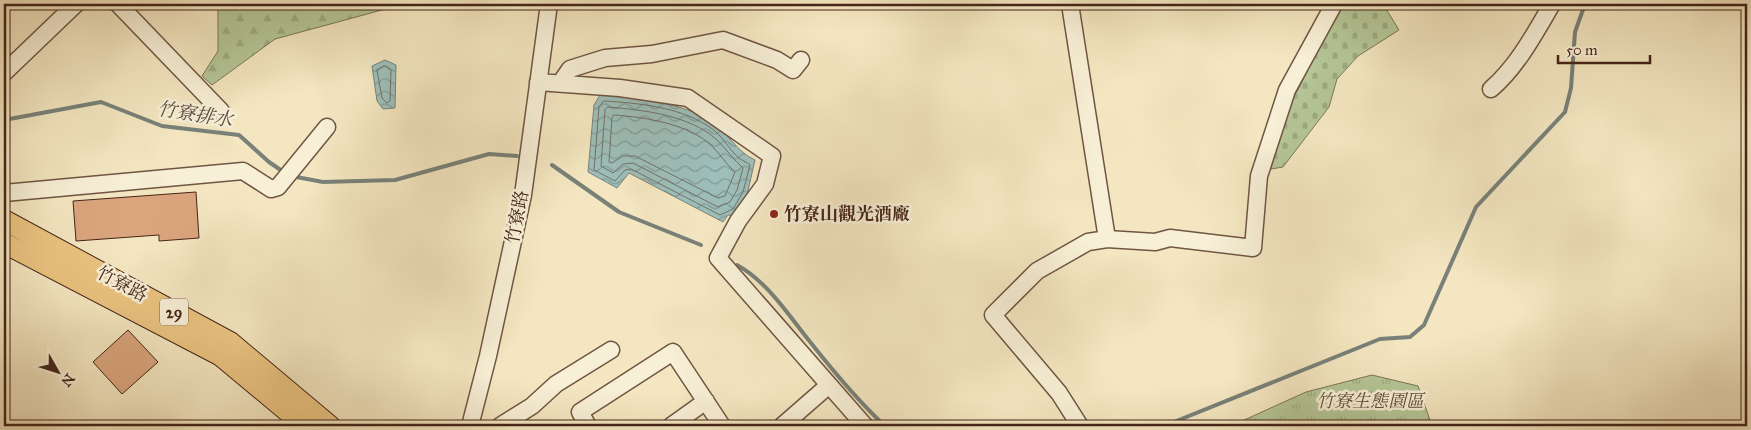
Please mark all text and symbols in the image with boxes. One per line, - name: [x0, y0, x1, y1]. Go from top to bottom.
- scale bar: [1558, 32, 1651, 64]
- text: 50 m: [1566, 41, 1598, 59]
- water label: 竹寮排水: [156, 97, 236, 132]
- street label: 竹寮路: [501, 188, 533, 246]
- place label: 竹寮山觀光酒廠: [784, 203, 910, 225]
- marker: 竹寮山觀光酒廠: [768, 208, 780, 220]
- street label: 竹寮路: [93, 262, 151, 306]
- road number: 29: [160, 298, 188, 326]
- north arrow: [32, 348, 82, 398]
- text: N: [57, 370, 78, 390]
- park label: 竹寮生態園區: [1316, 390, 1426, 412]

